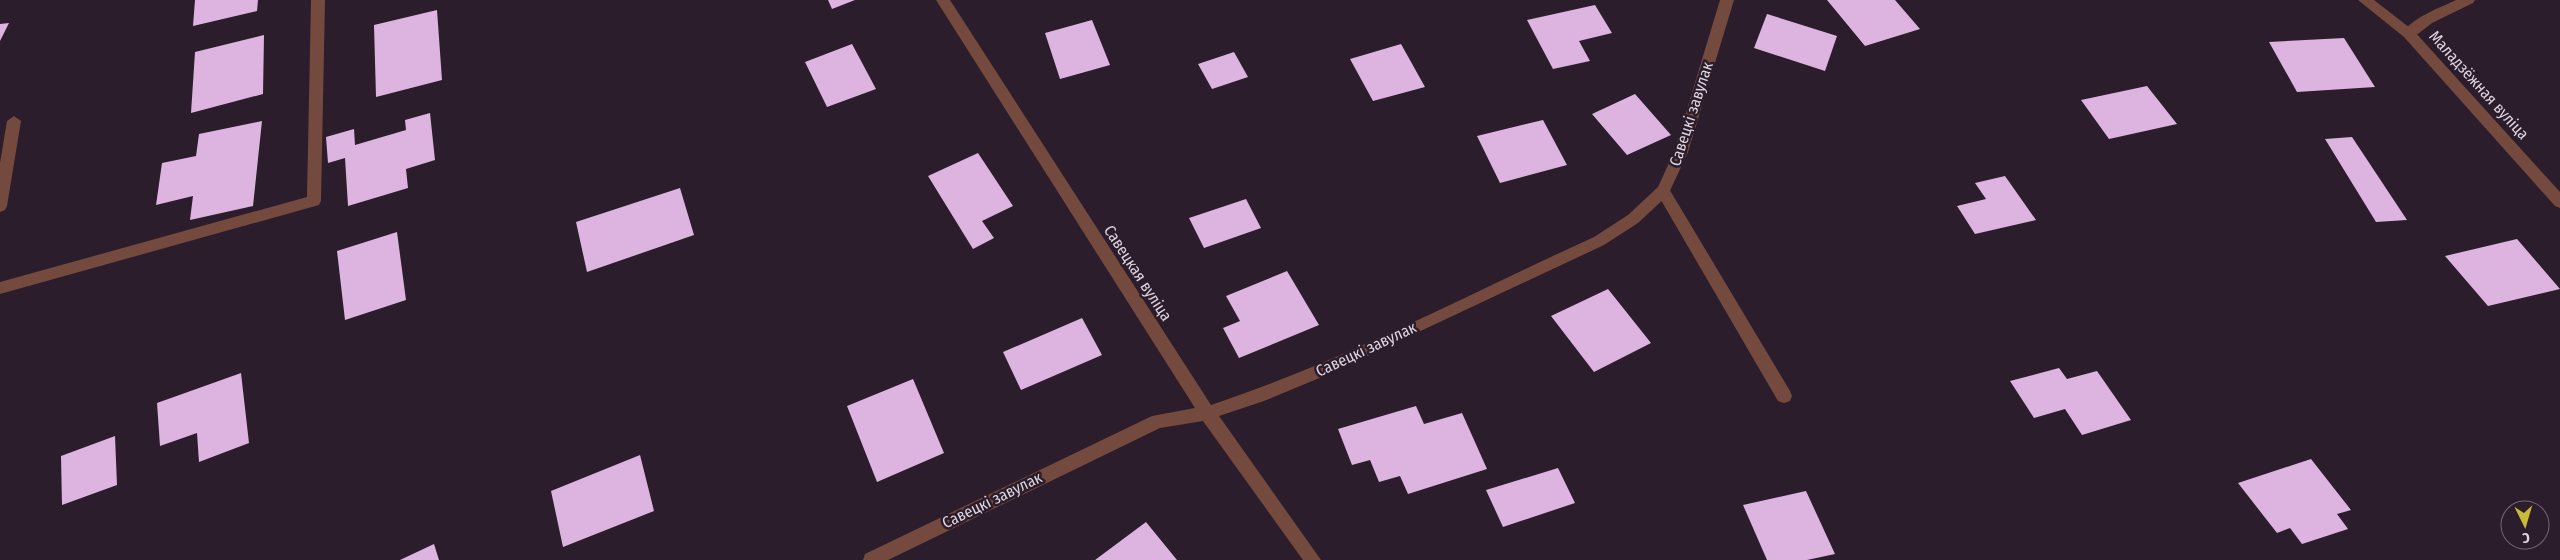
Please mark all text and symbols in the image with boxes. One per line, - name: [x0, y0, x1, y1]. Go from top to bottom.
- street label: Маладзёжная вуліца: [2425, 27, 2533, 143]
- street label: Савецкі завулак: [1665, 59, 1717, 169]
- street label: Савецкая вуліца: [1100, 222, 1176, 325]
- street label: Савецкі завулак: [1313, 317, 1420, 381]
- street label: Савецкі завулак: [939, 467, 1045, 532]
- north arrow: [2500, 500, 2550, 550]
- text: С: [2521, 529, 2530, 546]

